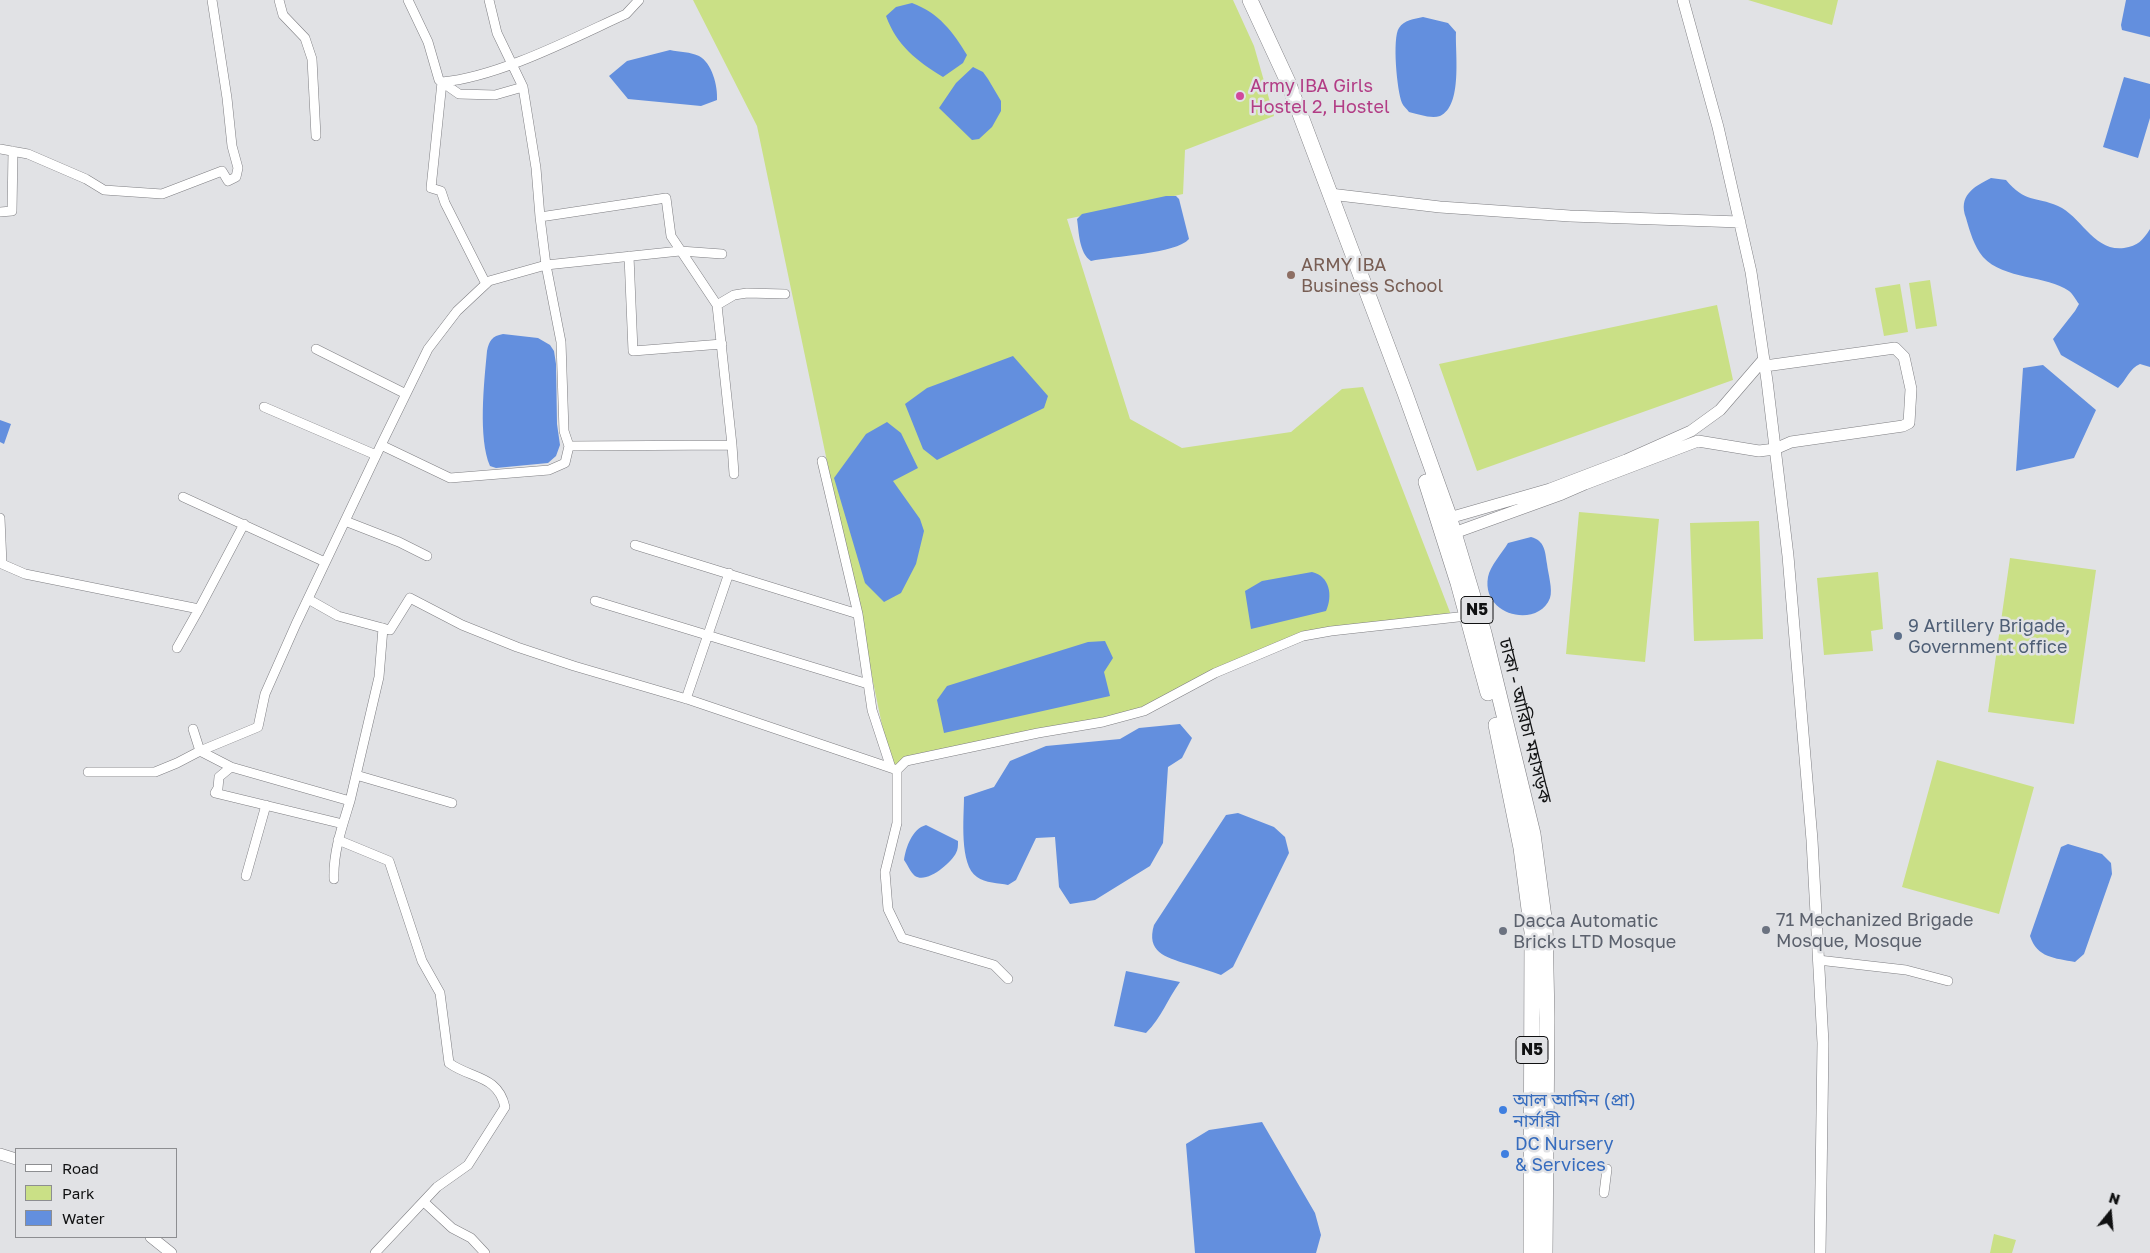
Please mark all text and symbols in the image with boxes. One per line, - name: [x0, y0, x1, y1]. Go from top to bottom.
- place label: Army IBA Girls Hostel 2, Hostel: [1250, 75, 1390, 118]
- marker: Army IBA Girls Hostel 2, Hostel: [1234, 90, 1246, 102]
- place label: ARMY IBA Business School: [1301, 254, 1443, 296]
- marker: ARMY IBA Business School: [1285, 269, 1297, 281]
- road number: N5: [1461, 596, 1493, 624]
- place label: 9 Artillery Brigade, Government office: [1908, 615, 2070, 658]
- marker: 9 Artillery Brigade, Government office: [1892, 630, 1904, 642]
- street label: ঢাকা - আরিচা মহাসড়ক: [1494, 636, 1556, 806]
- place label: 71 Mechanized Brigade Mosque, Mosque: [1776, 909, 1973, 952]
- place label: Dacca Automatic Bricks LTD Mosque: [1513, 910, 1676, 952]
- marker: 71 Mechanized Brigade Mosque, Mosque: [1760, 924, 1772, 936]
- marker: Dacca Automatic Bricks LTD Mosque: [1497, 925, 1509, 937]
- road number: N5: [1516, 1036, 1548, 1064]
- place label: আল আমিন (প্রা) নার্সারী: [1513, 1089, 1636, 1132]
- marker: আল আমিন (প্রা) নার্সারী: [1497, 1104, 1509, 1116]
- place label: DC Nursery & Services: [1515, 1133, 1614, 1176]
- legend: [15, 1148, 178, 1238]
- marker: DC Nursery & Services: [1499, 1148, 1511, 1160]
- text: Road: [62, 1159, 99, 1177]
- text: Park: [62, 1184, 94, 1202]
- north arrow: [2085, 1188, 2135, 1238]
- text: N: [2107, 1188, 2122, 1208]
- text: Water: [62, 1209, 105, 1227]

